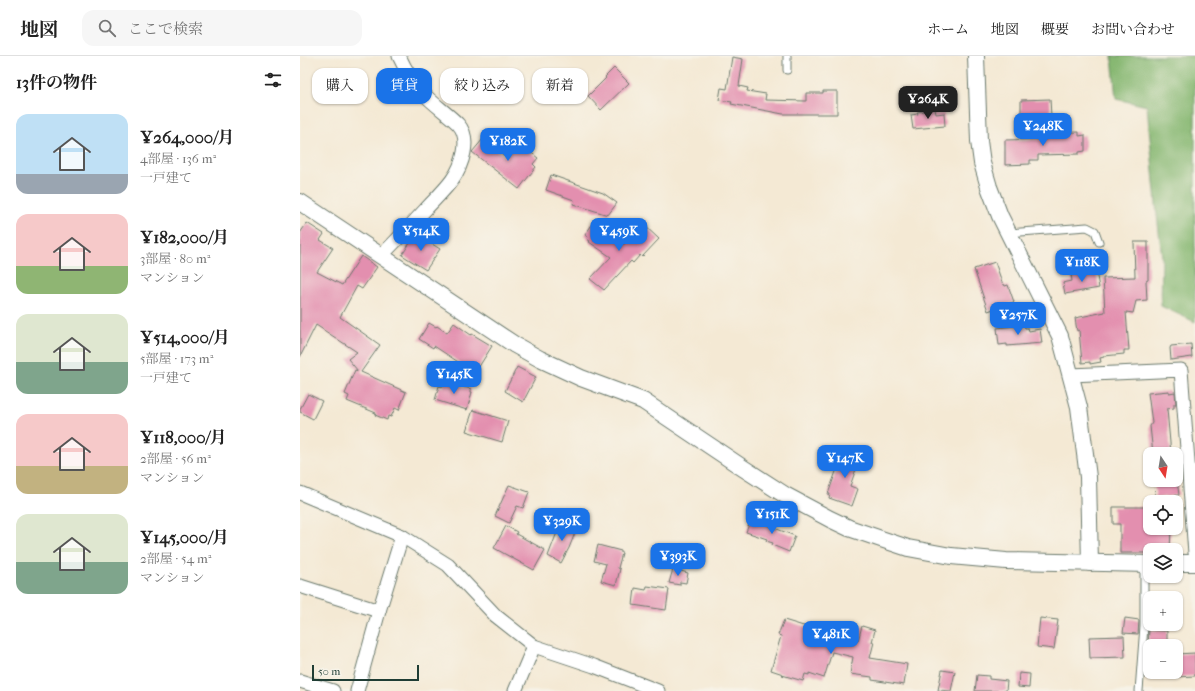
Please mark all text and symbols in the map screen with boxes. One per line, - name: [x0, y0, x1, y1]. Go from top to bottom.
- search box: [82, 10, 362, 46]
- icon: search: [96, 17, 118, 39]
- text: 地図: [20, 19, 58, 41]
- text: ここで検索: [128, 20, 203, 38]
- text: ホーム: [927, 21, 969, 38]
- text: 地図: [991, 21, 1019, 38]
- text: 概要: [1041, 21, 1069, 38]
- text: お問い合わせ: [1091, 21, 1175, 38]
- chip: 購入: [312, 68, 368, 104]
- chip: 賃貸: [376, 68, 432, 104]
- chip: 絞り込み: [440, 68, 524, 104]
- chip: 新着: [532, 68, 588, 104]
- icon: filters: [262, 69, 284, 91]
- text: 13件の物件: [16, 72, 97, 92]
- pin: ¥264K: [900, 86, 956, 120]
- text: ¥264K: [908, 91, 948, 106]
- pin: ¥248K: [1015, 113, 1071, 147]
- text: ¥248K: [1023, 118, 1063, 133]
- text: ¥264,000/月: [140, 127, 234, 147]
- pin: ¥182K: [480, 128, 536, 162]
- icon: home: [48, 130, 96, 178]
- text: ¥182K: [489, 133, 527, 148]
- text: 4部屋 · 136 m²: [140, 151, 216, 166]
- text: 一戸建て: [140, 170, 192, 185]
- pin: ¥514K: [393, 218, 449, 252]
- pin: ¥459K: [591, 218, 647, 252]
- text: ¥514K: [402, 223, 440, 238]
- text: ¥459K: [599, 223, 639, 238]
- text: ¥182,000/月: [140, 227, 229, 247]
- icon: home: [48, 230, 96, 278]
- pin: ¥118K: [1054, 249, 1110, 283]
- text: 3部屋 · 80 m²: [140, 251, 211, 266]
- text: ¥118K: [1064, 254, 1100, 269]
- text: マンション: [140, 270, 204, 285]
- pin: ¥257K: [990, 302, 1046, 336]
- text: ¥257K: [999, 307, 1037, 322]
- text: ¥514,000/月: [140, 327, 230, 347]
- icon: home: [48, 330, 96, 378]
- text: 5部屋 · 173 m²: [140, 351, 213, 366]
- pin: ¥145K: [426, 361, 482, 395]
- text: ¥145K: [435, 366, 473, 381]
- text: 一戸建て: [140, 370, 192, 385]
- text: ¥118,000/月: [140, 427, 227, 447]
- icon: home: [48, 430, 96, 478]
- pin: ¥147K: [817, 445, 873, 479]
- north arrow: [1143, 447, 1183, 487]
- map controls: [1143, 447, 1183, 679]
- text: ¥147K: [826, 450, 864, 465]
- text: 2部屋 · 56 m²: [140, 451, 211, 466]
- text: マンション: [140, 470, 204, 485]
- button: locate: [1143, 495, 1183, 535]
- pin: ¥151K: [744, 501, 800, 535]
- text: ¥151K: [755, 506, 789, 521]
- pin: ¥329K: [534, 508, 590, 542]
- text: ¥329K: [543, 513, 581, 528]
- text: ¥145,000/月: [140, 527, 229, 547]
- icon: home: [48, 530, 96, 578]
- pin: ¥393K: [650, 543, 706, 577]
- button: layers: [1143, 543, 1183, 583]
- text: ¥393K: [659, 548, 697, 563]
- text: 2部屋 · 54 m²: [140, 551, 211, 566]
- text: マンション: [140, 570, 204, 585]
- button: +: [1143, 591, 1183, 631]
- pin: ¥481K: [803, 621, 859, 655]
- text: ¥481K: [812, 626, 850, 641]
- button: −: [1143, 639, 1183, 679]
- scale bar: [312, 663, 419, 682]
- text: 50 m: [318, 665, 340, 678]

